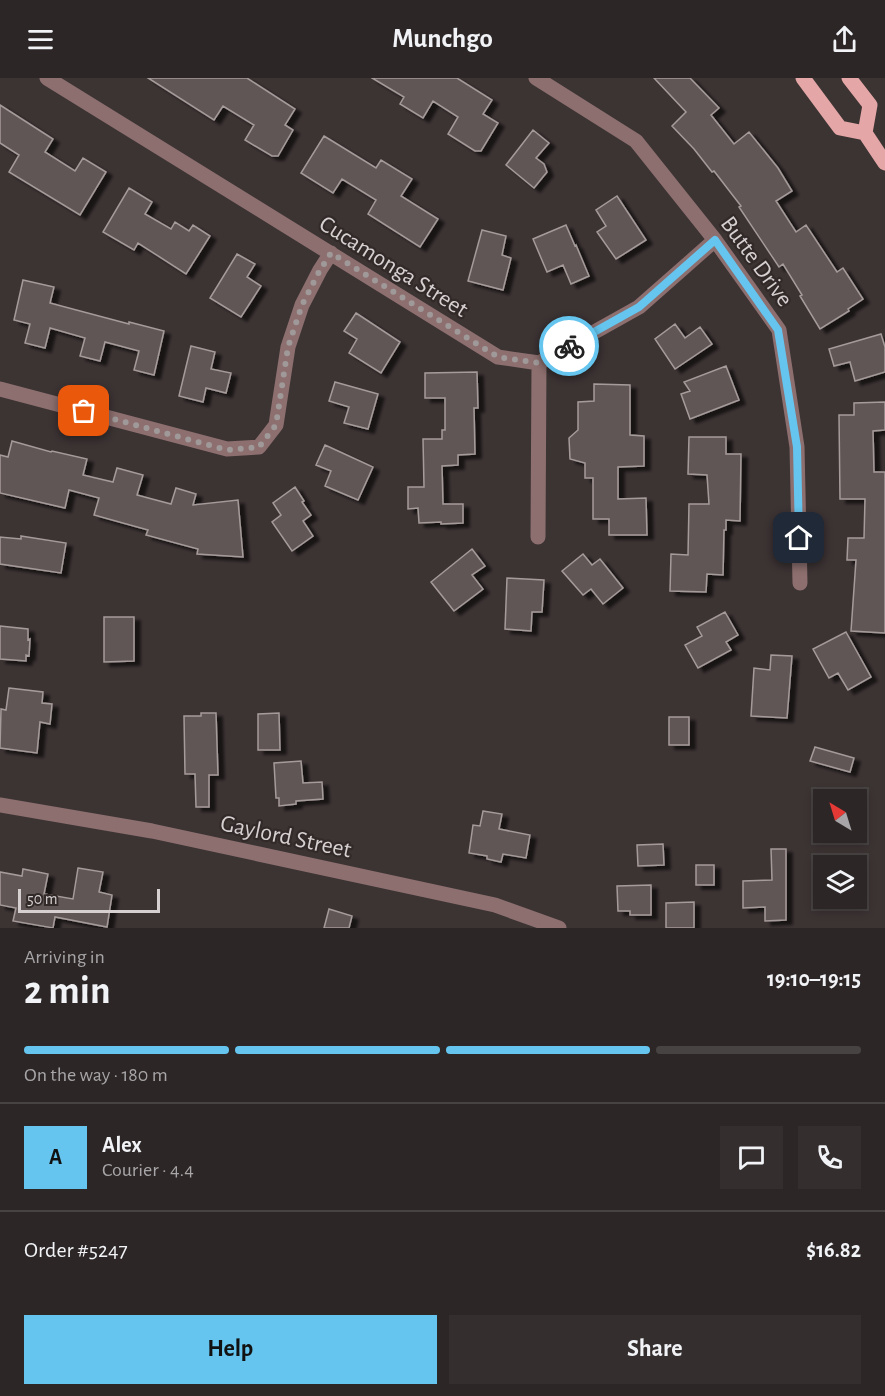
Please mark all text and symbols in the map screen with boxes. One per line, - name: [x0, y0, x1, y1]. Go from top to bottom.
- icon: menu: [24, 23, 57, 56]
- icon: share: [828, 23, 861, 56]
- text: Munchgo: [392, 25, 493, 52]
- street label: Cucamonga Street: [315, 212, 472, 322]
- street label: Butte Drive: [716, 212, 797, 311]
- courier: [539, 316, 599, 376]
- icon: bike: [553, 330, 586, 363]
- pin: [58, 385, 109, 436]
- icon: bag: [67, 394, 100, 427]
- pin: [773, 512, 824, 563]
- icon: home: [782, 521, 815, 554]
- north arrow: [813, 789, 867, 843]
- map controls: [813, 789, 867, 909]
- street label: Gaylord Street: [218, 811, 354, 863]
- button: layers: [813, 855, 867, 909]
- scale bar: [18, 886, 160, 914]
- text: 50 m: [27, 891, 58, 907]
- text: Arriving in: [24, 947, 105, 967]
- text: 19:10–19:15: [767, 968, 861, 990]
- text: 2 min: [24, 972, 111, 1011]
- text: On the way · 180 m: [24, 1065, 168, 1085]
- button: chat: [720, 1126, 783, 1189]
- button: phone: [798, 1126, 861, 1189]
- text: Alex: [102, 1134, 142, 1156]
- text: A: [49, 1146, 62, 1168]
- text: Courier · 4.4: [102, 1160, 194, 1180]
- text: Order #5247: [24, 1239, 128, 1261]
- text: $16.82: [806, 1239, 861, 1261]
- button: Help: [24, 1315, 437, 1384]
- button: Share: [449, 1315, 861, 1384]

